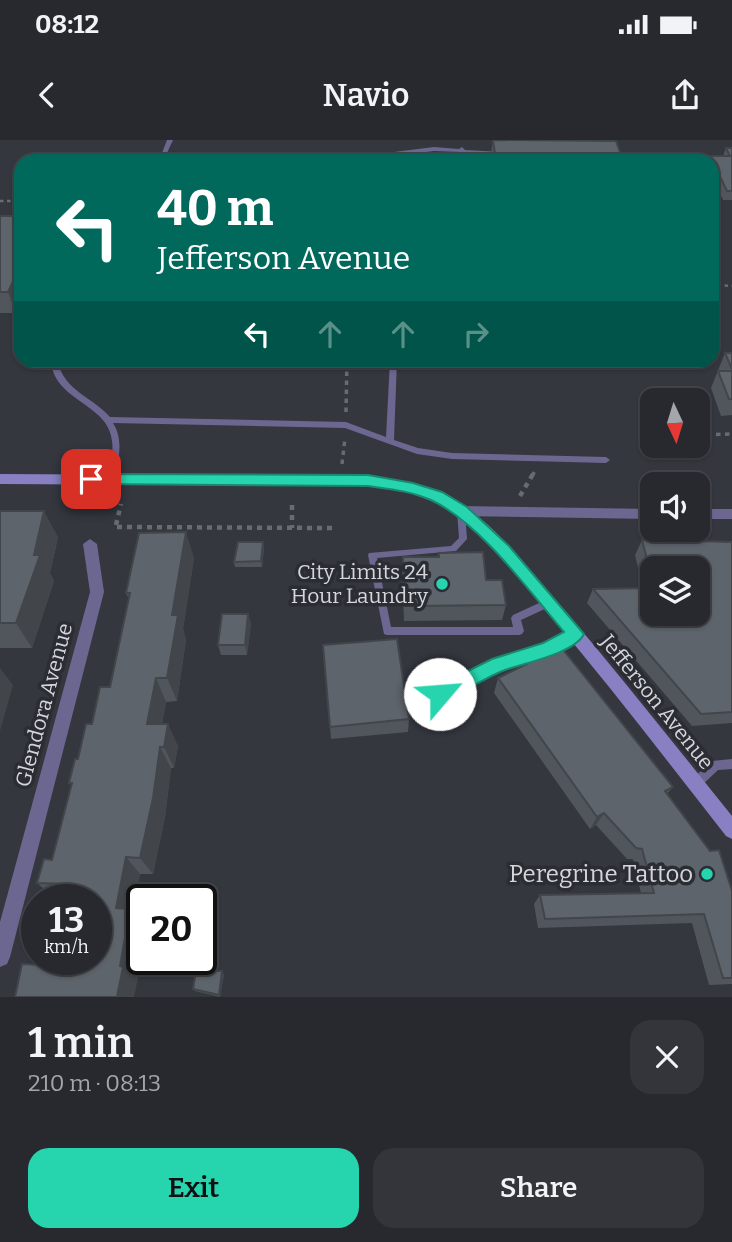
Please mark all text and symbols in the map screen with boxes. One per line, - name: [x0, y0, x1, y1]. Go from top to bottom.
- text: 08:12: [35, 9, 99, 40]
- icon: back: [28, 76, 66, 114]
- text: Navio: [323, 76, 409, 114]
- icon: share: [666, 76, 704, 114]
- text: 40 m: [157, 179, 274, 238]
- icon: left: [42, 182, 133, 273]
- text: Jefferson Avenue: [157, 239, 410, 277]
- icon: left: [238, 315, 276, 353]
- icon: ahead: [311, 315, 349, 353]
- icon: ahead: [384, 315, 422, 353]
- icon: right: [457, 315, 495, 353]
- north arrow: [640, 388, 710, 458]
- map controls: [640, 388, 710, 626]
- pin: [61, 449, 121, 509]
- icon: arrive: [72, 460, 110, 498]
- button: sound: [640, 472, 710, 542]
- button: layers: [640, 556, 710, 626]
- place label: City Limits 24 Hour Laundry: [291, 559, 429, 609]
- marker: City Limits 24 Hour Laundry: [434, 576, 450, 592]
- street label: Glendora Avenue: [10, 620, 78, 790]
- street label: Jefferson Avenue: [594, 628, 719, 775]
- position arrow: [403, 657, 477, 731]
- place label: Peregrine Tattoo: [509, 860, 693, 888]
- marker: Peregrine Tattoo: [699, 866, 715, 882]
- speed limit sign: 20: [126, 884, 217, 975]
- text: 13: [49, 899, 84, 941]
- text: km/h: [44, 936, 89, 958]
- text: 1 min: [28, 1018, 134, 1068]
- button: close: [630, 1020, 704, 1094]
- text: 210 m · 08:13: [28, 1069, 161, 1097]
- button: Exit: [28, 1148, 359, 1228]
- button: Share: [373, 1148, 704, 1228]

